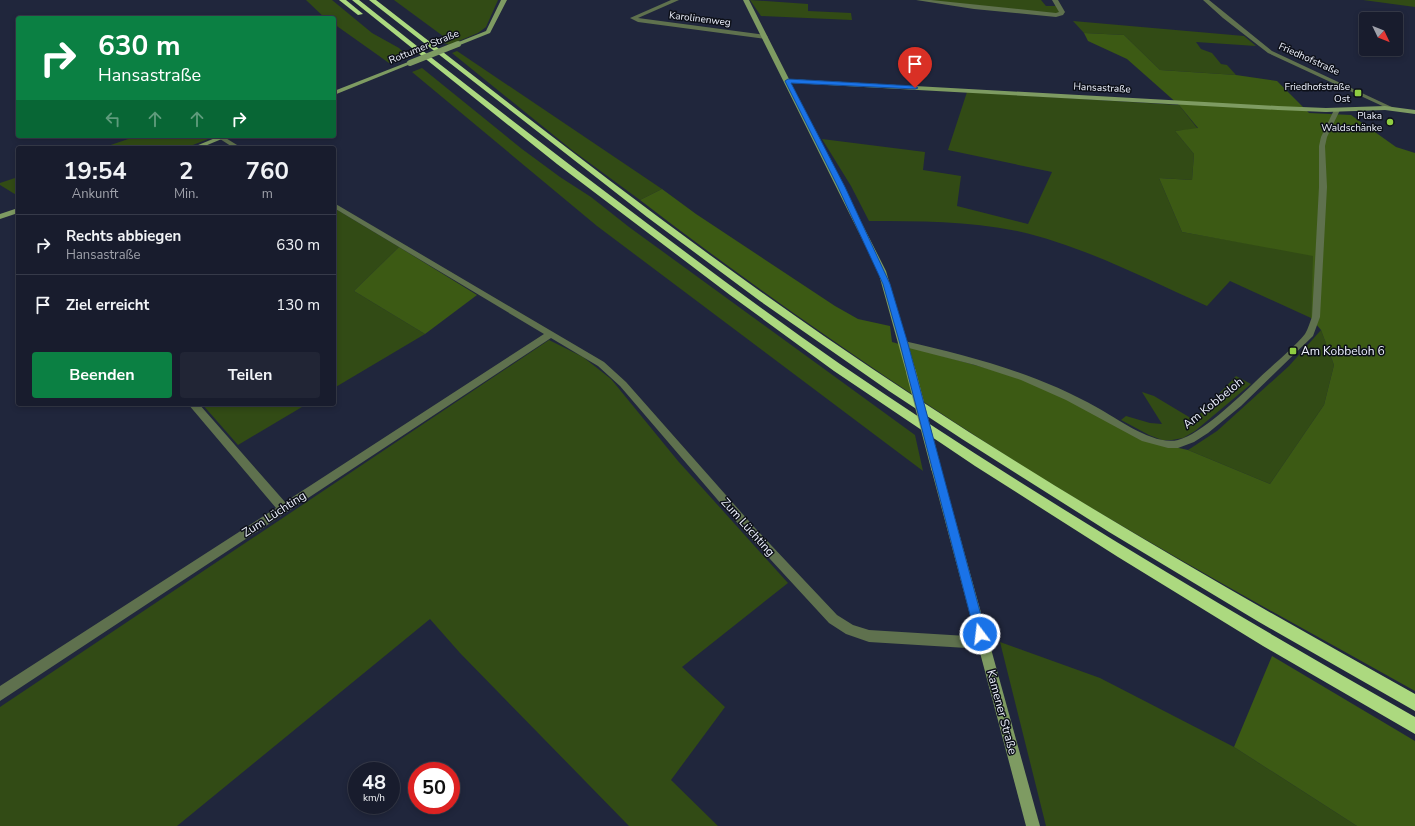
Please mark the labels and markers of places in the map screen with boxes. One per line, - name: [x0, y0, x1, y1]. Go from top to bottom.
- pin: [898, 47, 932, 88]
- place label: Friedhofstraße Ost: [1285, 80, 1350, 106]
- marker: Friedhofstraße Ost: [1353, 88, 1363, 98]
- place label: Plaka Waldschänke: [1321, 109, 1382, 135]
- marker: Plaka Waldschänke: [1385, 117, 1395, 127]
- place label: Am Kobbeloh 6: [1301, 343, 1385, 359]
- marker: Am Kobbeloh 6: [1288, 346, 1298, 356]

